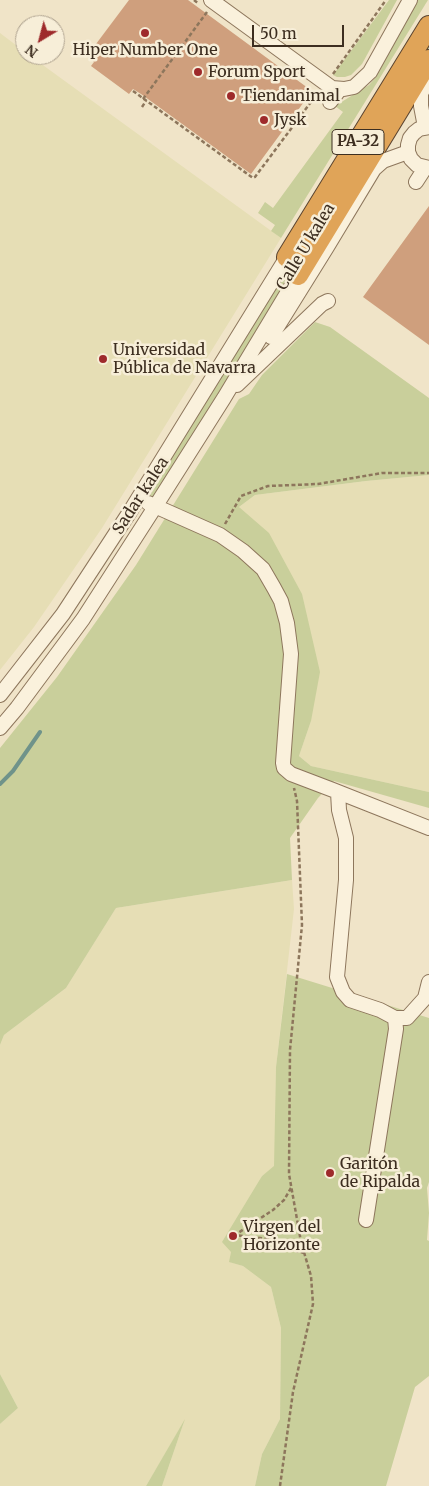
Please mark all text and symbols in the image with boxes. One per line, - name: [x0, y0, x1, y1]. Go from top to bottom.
- north arrow: [15, 15, 65, 65]
- scale bar: [254, 15, 346, 47]
- text: 50 m: [260, 24, 297, 43]
- marker: Hiper Number One: [139, 27, 151, 39]
- place label: Hiper Number One: [72, 40, 218, 60]
- text: N: [22, 41, 41, 62]
- place label: Forum Sport: [208, 62, 306, 82]
- marker: Forum Sport: [192, 66, 204, 78]
- place label: Tiendanimal: [241, 86, 340, 106]
- marker: Tiendanimal: [225, 90, 237, 102]
- place label: Jysk: [274, 110, 306, 130]
- marker: Jysk: [258, 114, 270, 126]
- road number: PA-32: [332, 130, 384, 154]
- street label: Calle U kalea: [273, 200, 339, 294]
- place label: Universidad Pública de Navarra: [113, 340, 256, 378]
- marker: Universidad Pública de Navarra: [97, 353, 109, 365]
- street label: Sadar kalea: [109, 454, 173, 538]
- place label: Garitón de Ripalda: [340, 1154, 420, 1192]
- marker: Garitón de Ripalda: [324, 1167, 336, 1179]
- place label: Virgen del Horizonte: [243, 1217, 321, 1255]
- marker: Virgen del Horizonte: [227, 1230, 239, 1242]

